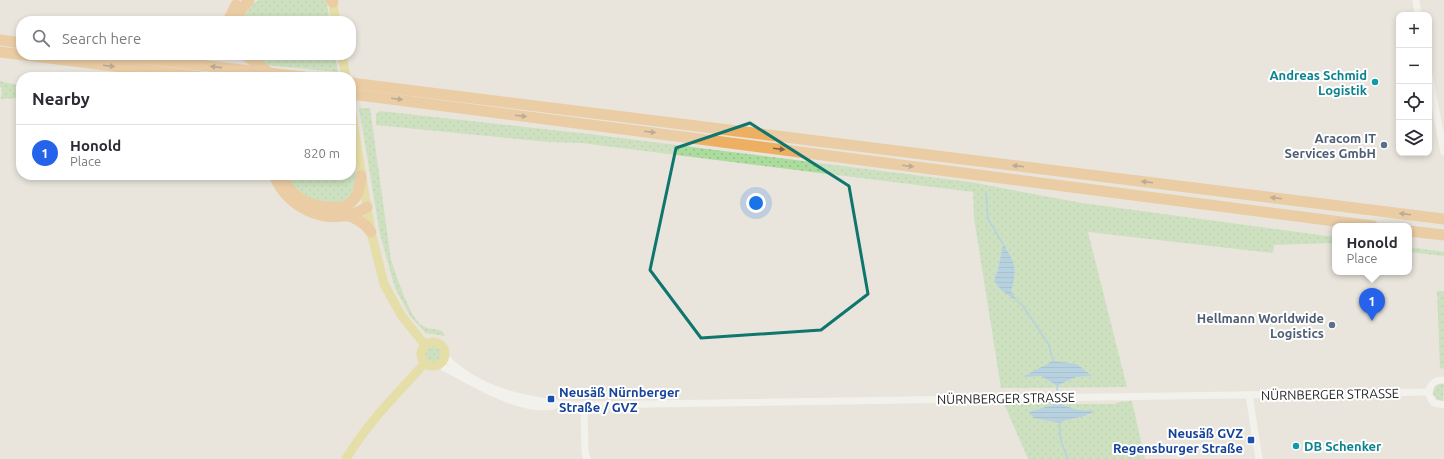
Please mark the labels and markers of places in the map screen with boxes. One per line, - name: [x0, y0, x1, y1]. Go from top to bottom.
- place label: Andreas Schmid Logistik: [1269, 68, 1368, 97]
- marker: Andreas Schmid Logistik: [1370, 77, 1380, 87]
- place label: Aracom IT Services GmbH: [1285, 131, 1376, 160]
- marker: Aracom IT Services GmbH: [1379, 140, 1389, 150]
- pin: 1: [1359, 288, 1385, 321]
- place label: Hellmann Worldwide Logistics: [1197, 311, 1324, 340]
- marker: Hellmann Worldwide Logistics: [1327, 320, 1337, 330]
- place label: Neusäß Nürnberger Straße / GVZ: [559, 385, 680, 414]
- marker: Neusäß Nürnberger Straße / GVZ: [546, 394, 556, 404]
- place label: Neusäß GVZ Regensburger Straße: [1113, 426, 1243, 455]
- marker: Neusäß GVZ Regensburger Straße: [1246, 435, 1256, 445]
- place label: DB Schenker: [1304, 439, 1382, 453]
- marker: DB Schenker: [1291, 441, 1301, 451]

